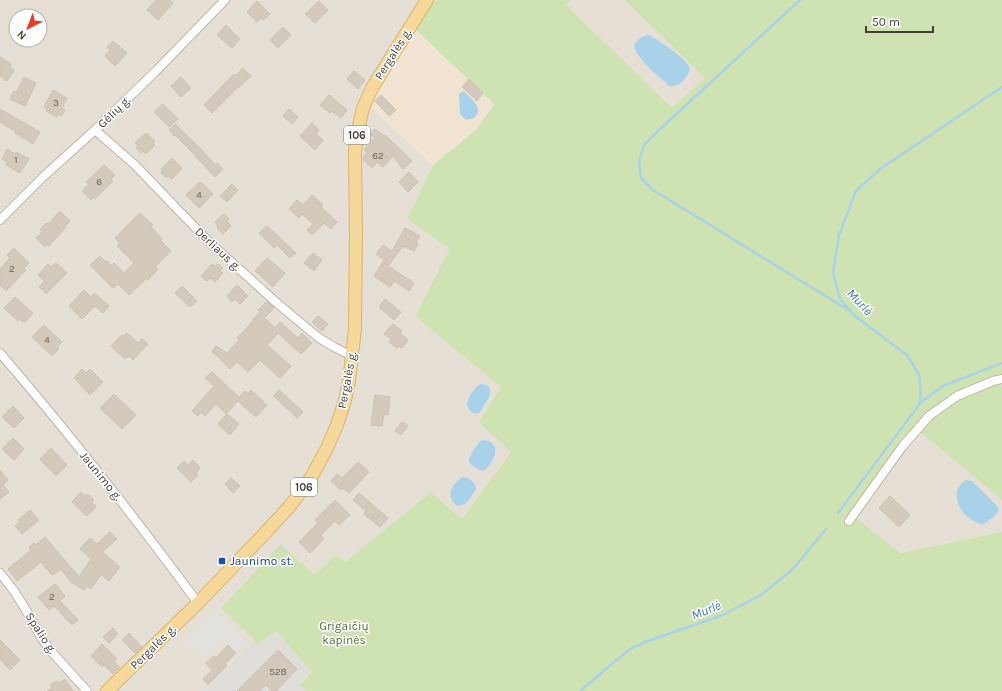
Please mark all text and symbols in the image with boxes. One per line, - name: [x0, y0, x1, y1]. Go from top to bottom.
- north arrow: [8, 8, 48, 48]
- scale bar: [866, 8, 933, 34]
- text: 50 m: [872, 15, 900, 29]
- street label: Pergalės g.: [372, 26, 414, 82]
- text: N: [14, 28, 29, 43]
- street label: Gėlių g.: [95, 93, 133, 131]
- house number: 3: [53, 97, 59, 109]
- road number: 106: [344, 126, 370, 144]
- house number: 62: [372, 150, 384, 162]
- house number: 1: [14, 154, 18, 166]
- house number: 6: [96, 176, 102, 188]
- house number: 4: [196, 189, 202, 201]
- street label: Derliaus g.: [192, 224, 244, 274]
- house number: 2: [9, 263, 15, 275]
- water label: Murlė: [844, 286, 876, 318]
- house number: 4: [44, 334, 50, 346]
- street label: Pergalės g.: [335, 350, 359, 410]
- street label: Jaunimo g.: [77, 449, 125, 503]
- road number: 106: [291, 478, 317, 496]
- place label: Jaunimo st.: [230, 554, 293, 568]
- marker: Jaunimo st.: [217, 556, 227, 566]
- house number: 2: [49, 591, 55, 603]
- water label: Murlė: [689, 597, 723, 623]
- street label: Spalio g.: [23, 610, 59, 656]
- park label: Grigaičių kapinės: [319, 619, 369, 647]
- street label: Pergalės g.: [127, 622, 179, 672]
- house number: 52B: [269, 666, 287, 678]

